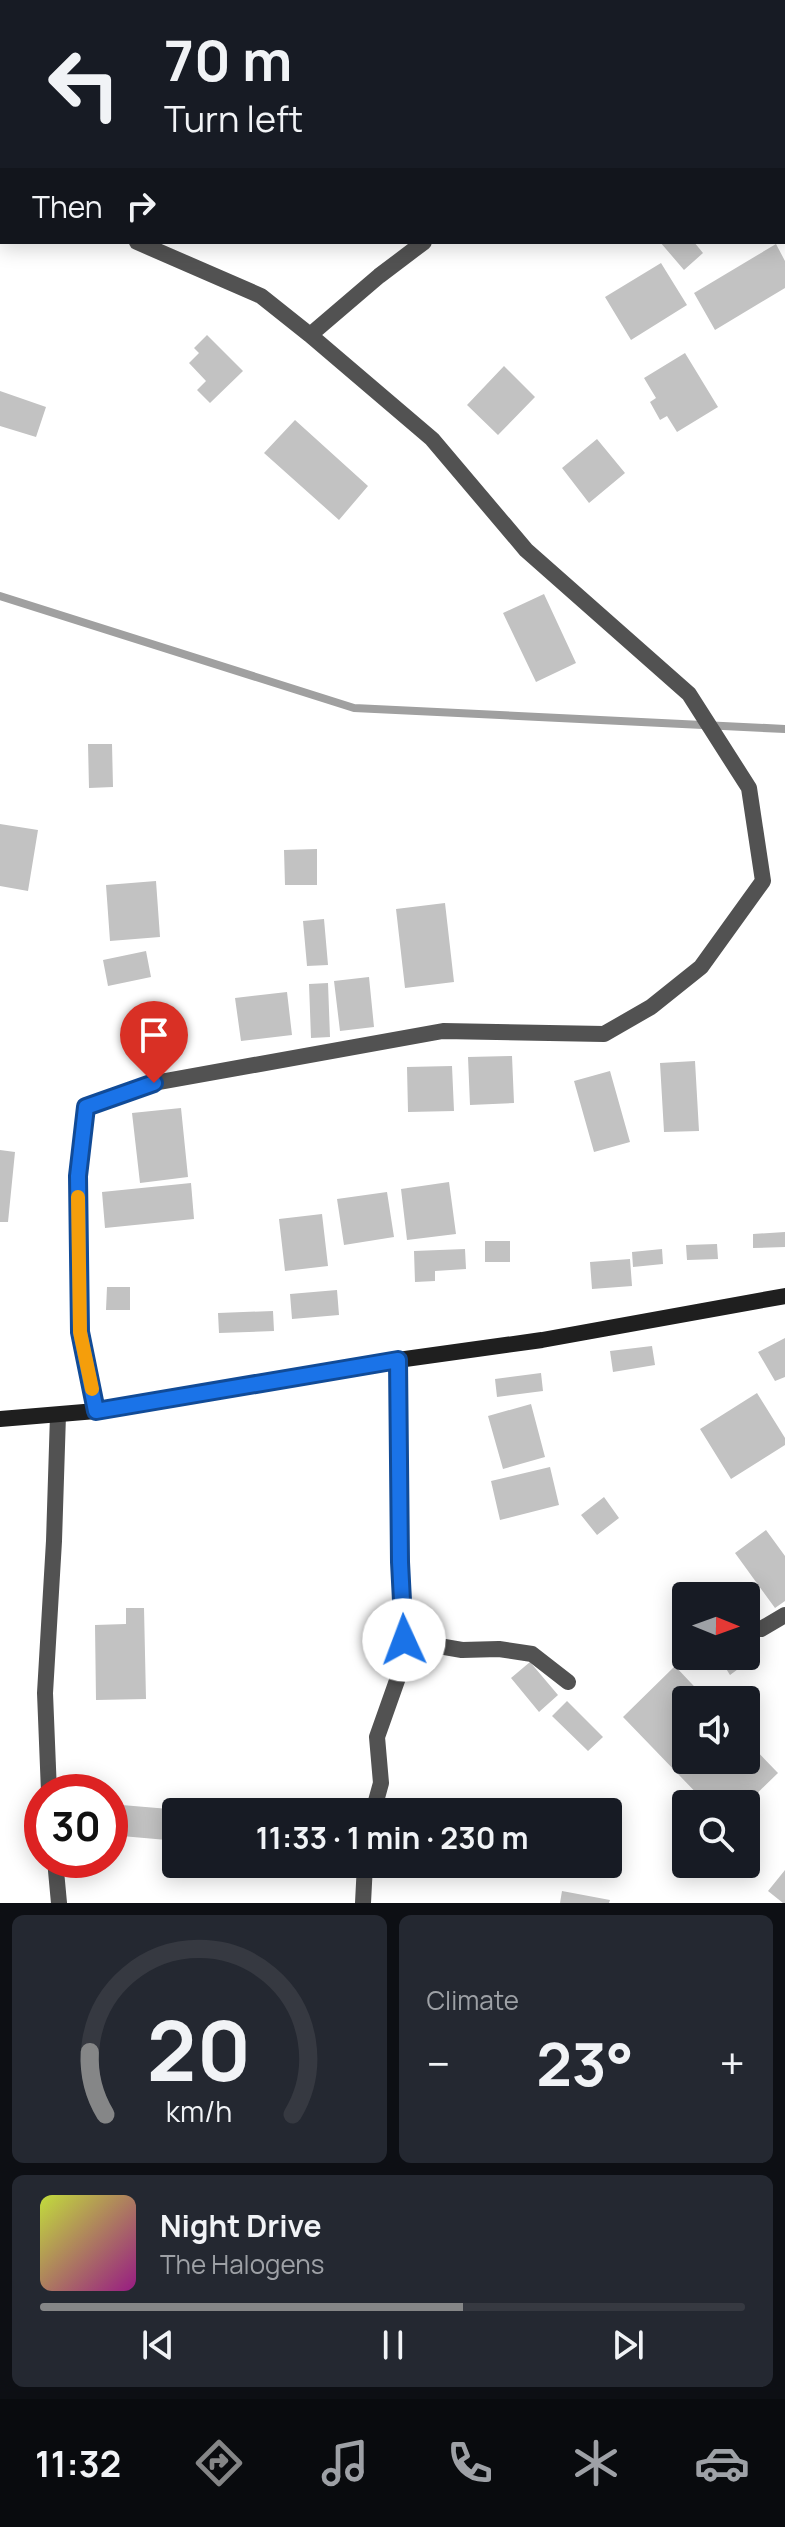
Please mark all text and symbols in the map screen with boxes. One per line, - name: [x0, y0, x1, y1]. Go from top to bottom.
- text: 70 m: [164, 21, 292, 98]
- icon: left: [32, 32, 136, 136]
- text: Turn left: [164, 94, 303, 143]
- icon: right: [119, 184, 163, 228]
- text: Then: [32, 186, 103, 227]
- pin: [120, 1001, 188, 1083]
- icon: arrive: [132, 1013, 176, 1057]
- north arrow: [672, 1582, 760, 1670]
- map controls: [672, 1582, 760, 1878]
- position arrow: [362, 1598, 446, 1682]
- button: sound: [672, 1686, 760, 1774]
- speed limit sign: 30: [24, 1774, 128, 1878]
- button: search: [672, 1790, 760, 1878]
- text: 11:33 · 1 min · 230 m: [256, 1817, 528, 1858]
- text: Climate: [427, 1982, 519, 2018]
- text: 20: [147, 1992, 251, 2106]
- text: 23°: [536, 2022, 634, 2104]
- text: −: [427, 2033, 450, 2093]
- text: +: [720, 2033, 745, 2093]
- text: km/h: [166, 2092, 232, 2131]
- text: Night Drive: [160, 2205, 322, 2246]
- text: The Halogens: [160, 2246, 324, 2282]
- icon: previous: [136, 2323, 180, 2367]
- icon: pause: [371, 2323, 415, 2367]
- icon: next: [606, 2323, 650, 2367]
- icon: directions: [191, 2435, 247, 2491]
- icon: music: [317, 2435, 373, 2491]
- icon: phone: [442, 2435, 498, 2491]
- icon: climate: [568, 2435, 624, 2491]
- icon: car: [694, 2435, 750, 2491]
- text: 11:32: [35, 2439, 121, 2488]

